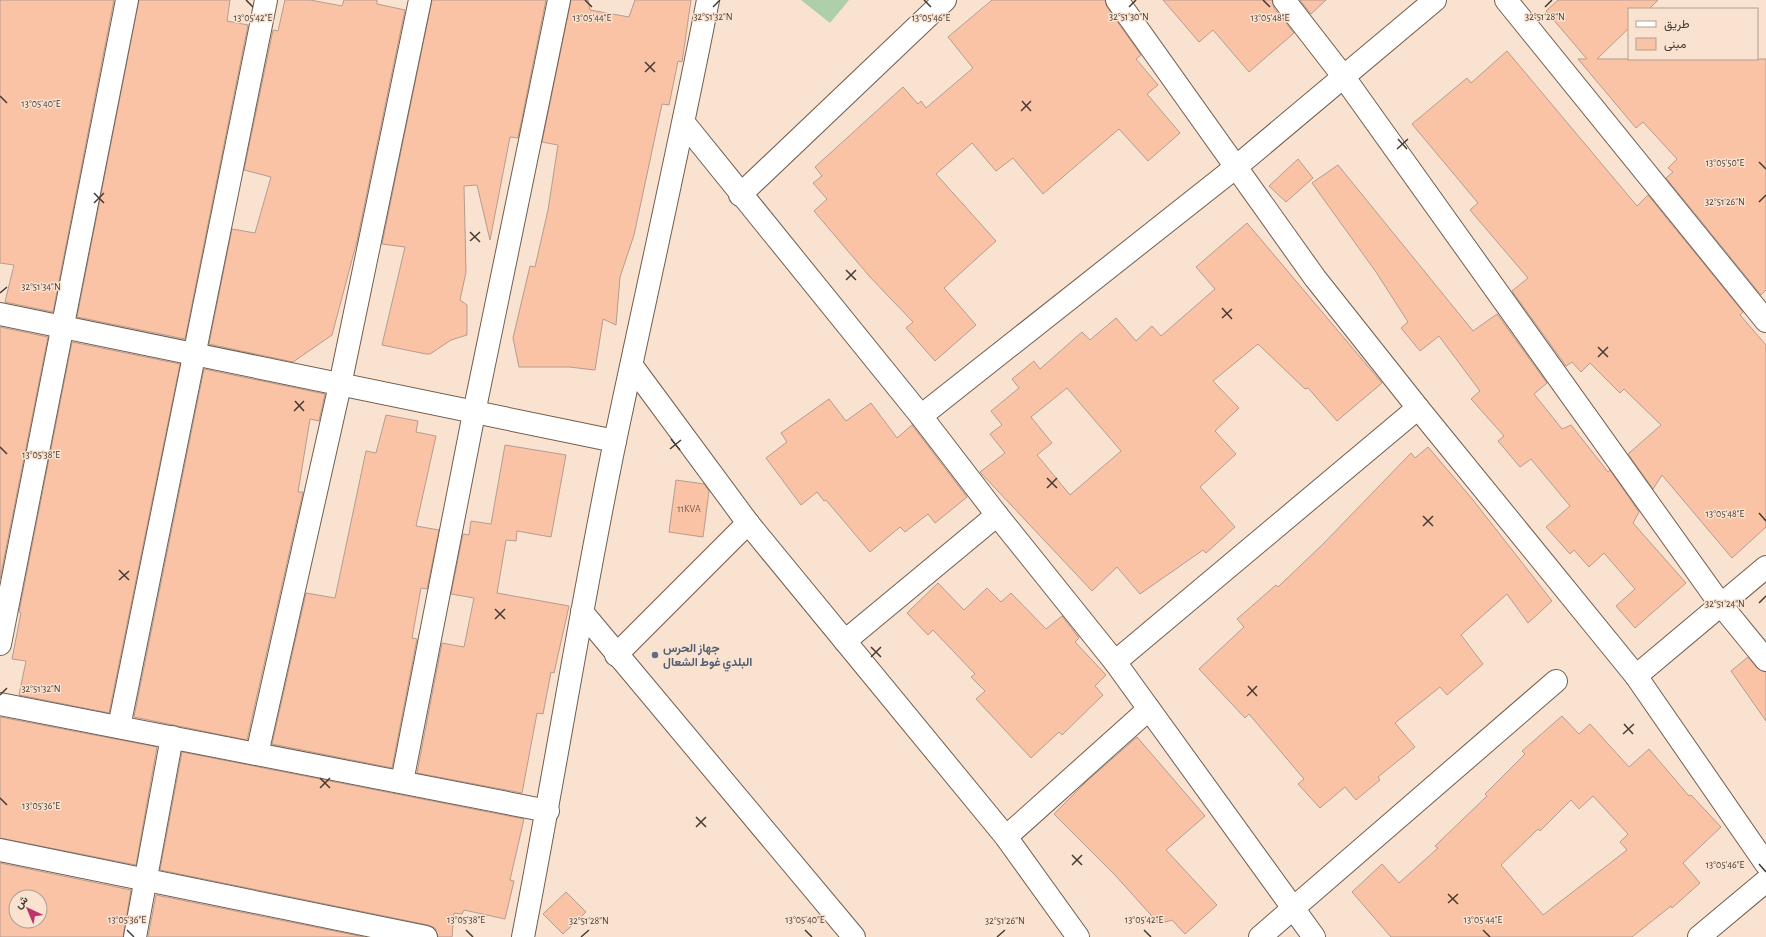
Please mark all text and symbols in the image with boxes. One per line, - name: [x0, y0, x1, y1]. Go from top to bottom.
- legend: [1628, 8, 1758, 60]
- text: 32°51'32"N: [693, 12, 733, 22]
- text: 32°51'30"N: [1109, 12, 1149, 22]
- text: 32°51'28"N: [1525, 12, 1565, 22]
- text: 13°05'42"E: [234, 13, 272, 23]
- text: 13°05'44"E: [573, 13, 612, 23]
- text: 13°05'46"E: [912, 13, 951, 23]
- text: 13°05'48"E: [1251, 13, 1290, 23]
- text: طريق: [1664, 18, 1690, 32]
- text: مبنى: [1664, 38, 1686, 52]
- text: 13°05'40"E: [21, 99, 61, 109]
- text: 13°05'50"E: [1706, 158, 1745, 168]
- text: 32°51'26"N: [1705, 197, 1745, 207]
- text: 32°51'34"N: [21, 282, 61, 292]
- text: 13°05'38"E: [22, 450, 60, 460]
- house number: 11KVA: [677, 504, 701, 514]
- text: 13°05'48"E: [1706, 509, 1745, 519]
- text: 32°51'24"N: [1705, 599, 1745, 609]
- place label: جهاز الحرس البلدي غوط الشعال: [663, 642, 752, 672]
- marker: جهاز الحرس البلدي غوط الشعال: [650, 650, 660, 660]
- text: 32°51'32"N: [21, 684, 61, 694]
- text: 13°05'36"E: [22, 801, 60, 811]
- text: 13°05'46"E: [1706, 860, 1745, 870]
- north arrow: [8, 889, 48, 929]
- text: ش: [13, 894, 31, 911]
- text: 13°05'36"E: [108, 915, 146, 925]
- text: 13°05'38"E: [447, 915, 485, 925]
- text: 13°05'40"E: [785, 915, 825, 925]
- text: 13°05'42"E: [1125, 915, 1163, 925]
- text: 13°05'44"E: [1464, 915, 1503, 925]
- text: 32°51'28"N: [569, 916, 609, 926]
- text: 32°51'26"N: [985, 916, 1025, 926]

